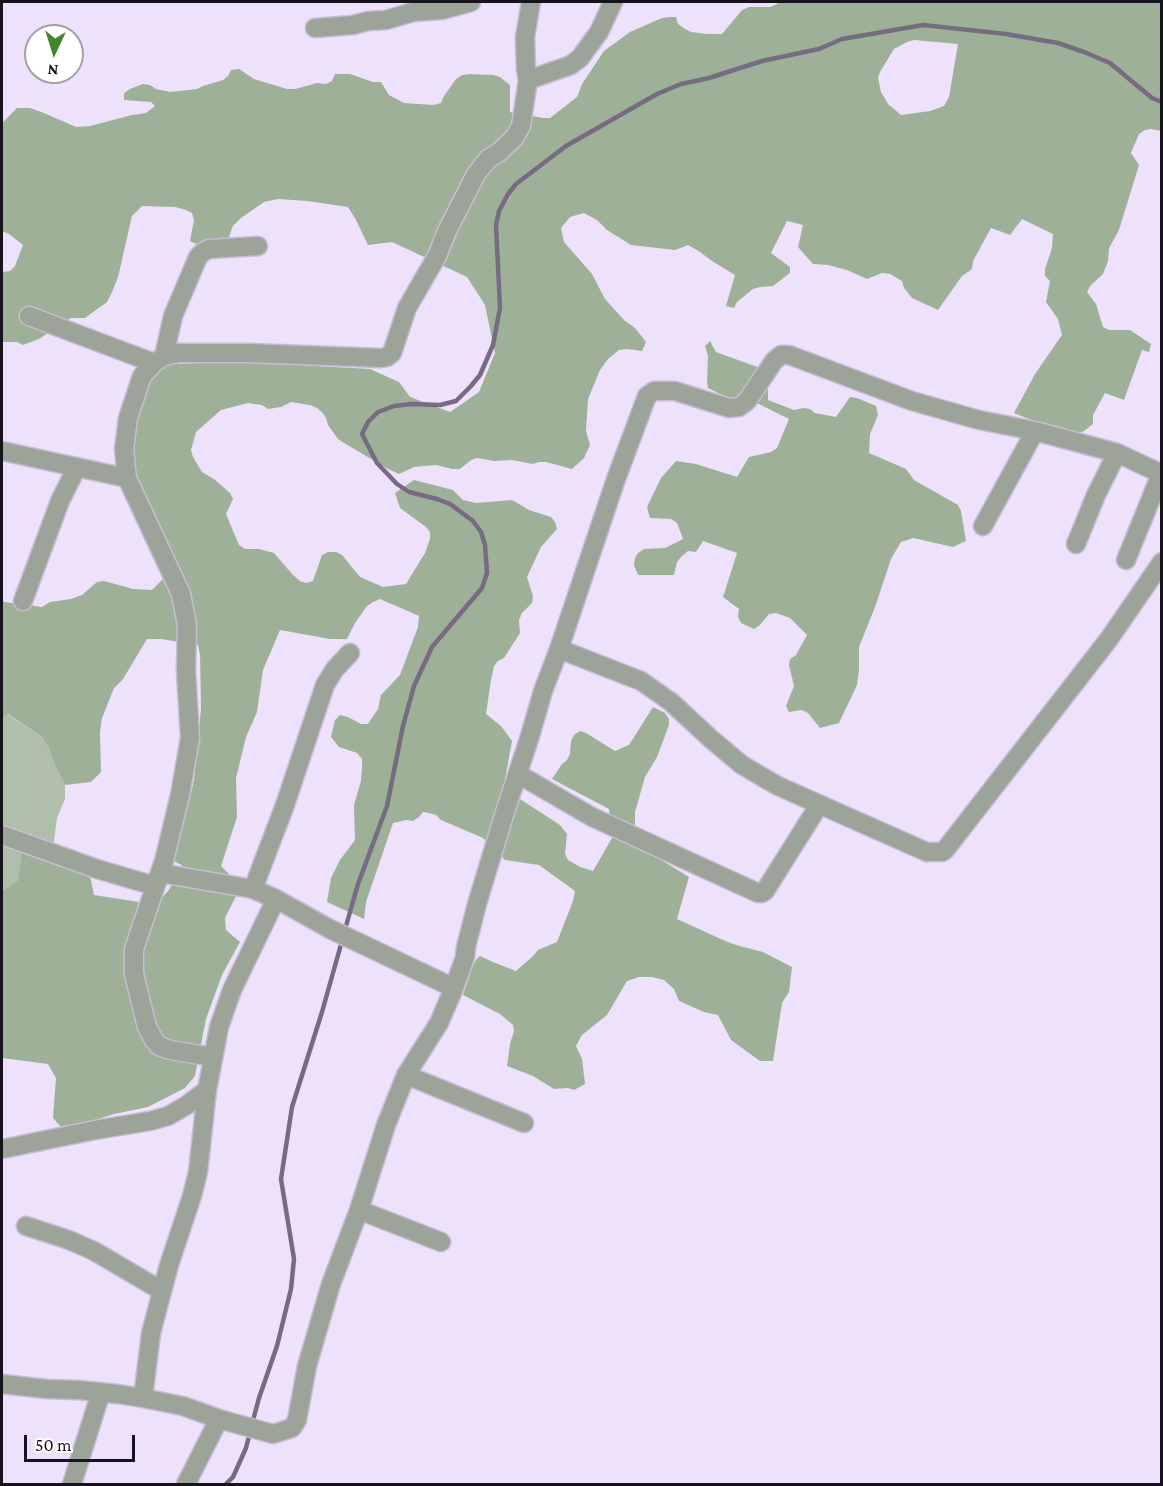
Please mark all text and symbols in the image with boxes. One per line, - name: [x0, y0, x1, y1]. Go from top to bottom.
- north arrow: [24, 24, 84, 84]
- text: N: [47, 62, 59, 79]
- scale bar: [27, 1423, 138, 1461]
- text: 50 m: [35, 1435, 72, 1455]

